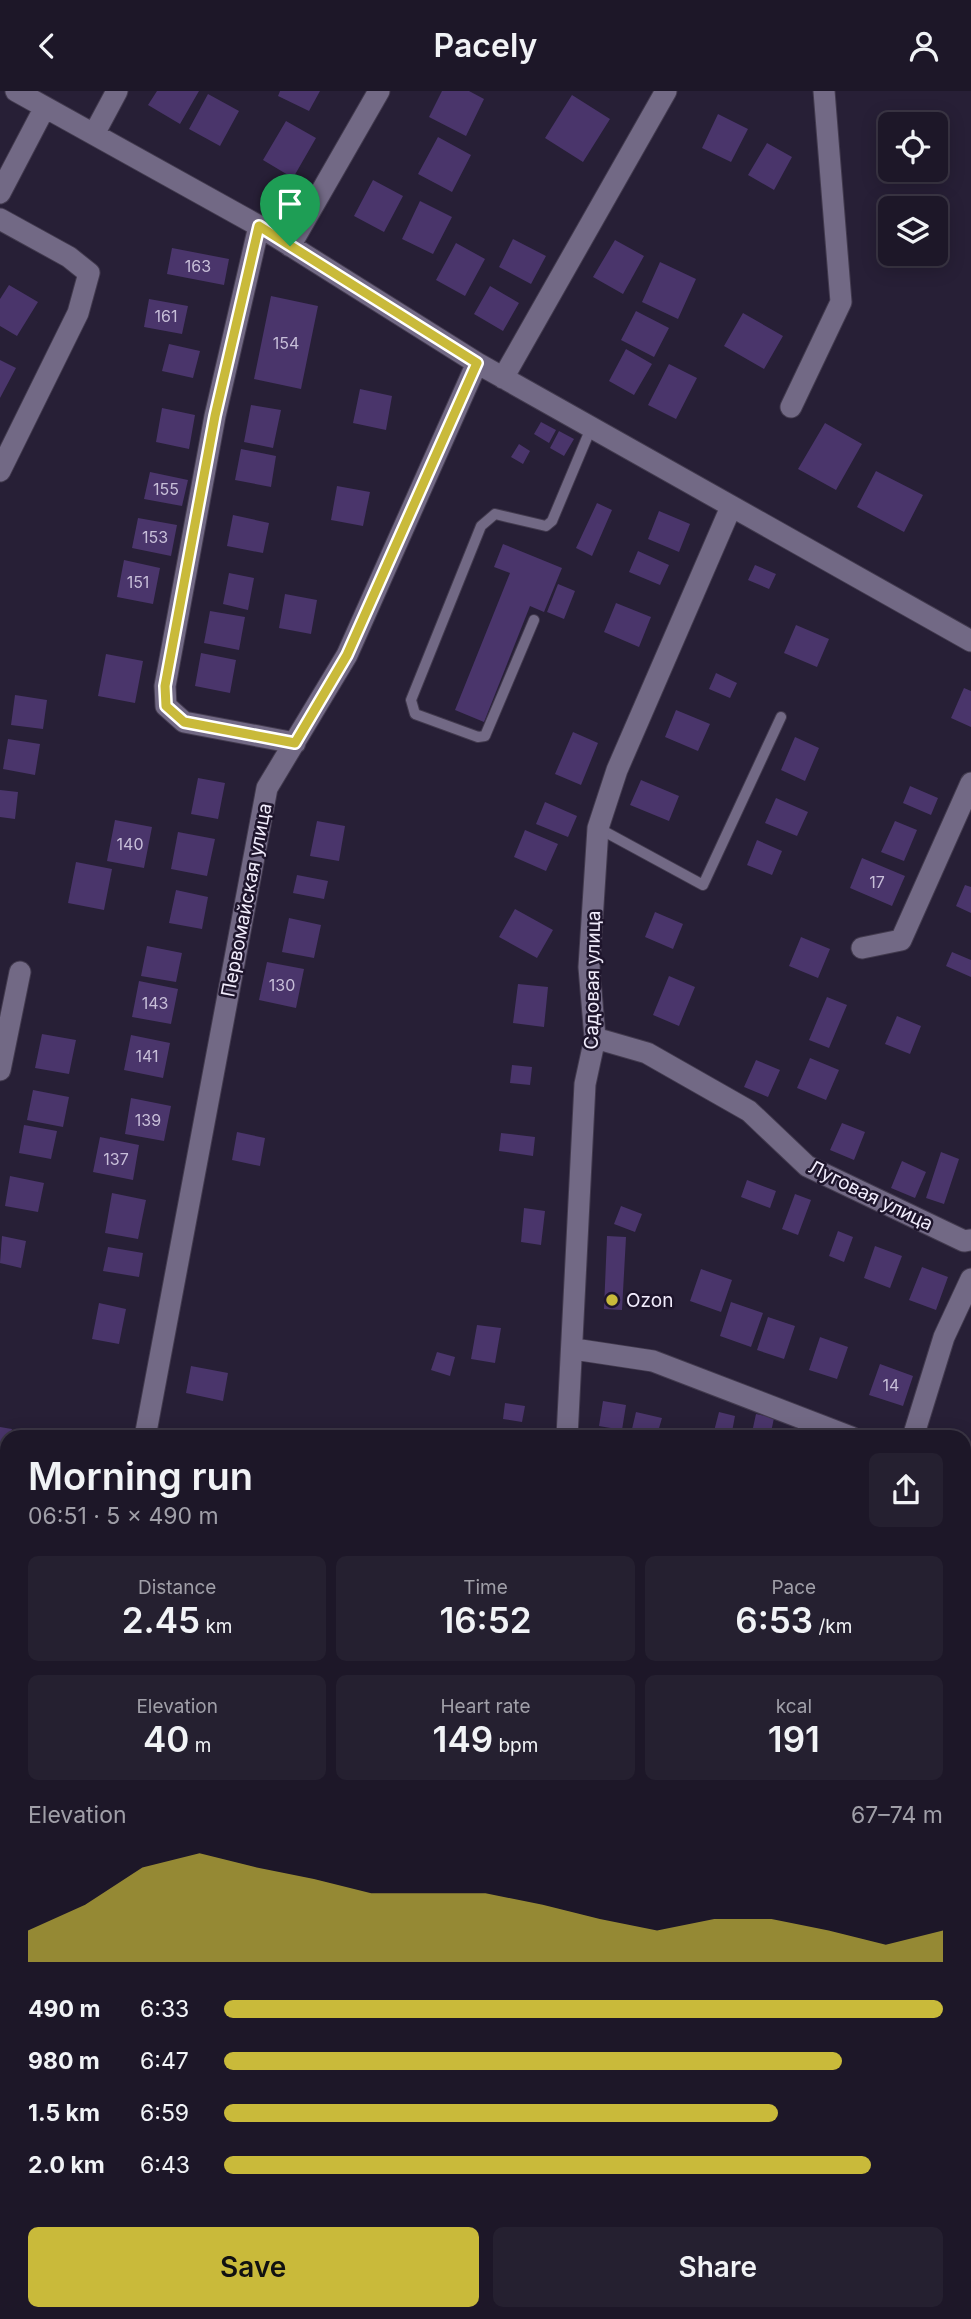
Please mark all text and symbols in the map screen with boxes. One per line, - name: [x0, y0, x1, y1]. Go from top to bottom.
- text: Pacely: [434, 26, 537, 65]
- icon: back: [28, 27, 66, 65]
- icon: person: [905, 27, 943, 65]
- map controls: [878, 112, 948, 266]
- button: locate: [878, 112, 948, 182]
- pin: [260, 174, 320, 246]
- icon: arrive: [271, 185, 309, 223]
- button: layers: [878, 196, 948, 266]
- house number: 163: [185, 256, 211, 276]
- house number: 161: [155, 306, 177, 326]
- house number: 154: [273, 333, 299, 353]
- house number: 155: [153, 479, 179, 499]
- house number: 153: [142, 527, 168, 547]
- house number: 151: [127, 572, 149, 592]
- street label: Первомайская улица: [216, 801, 277, 999]
- house number: 140: [117, 834, 143, 854]
- house number: 17: [869, 872, 885, 892]
- street label: Садовая улица: [580, 910, 605, 1050]
- house number: 130: [269, 975, 295, 995]
- house number: 143: [142, 993, 168, 1013]
- house number: 141: [135, 1046, 159, 1066]
- house number: 139: [135, 1110, 161, 1130]
- house number: 137: [103, 1149, 129, 1169]
- street label: Луговая улица: [805, 1155, 937, 1236]
- place label: Ozon: [626, 1289, 673, 1312]
- marker: Ozon: [604, 1292, 620, 1308]
- house number: 14: [883, 1375, 899, 1395]
- text: Morning run: [28, 1453, 253, 1499]
- button: share: [869, 1453, 943, 1527]
- text: 06:51 · 5 × 490 m: [28, 1502, 219, 1530]
- text: Distance: [138, 1576, 216, 1599]
- text: Time: [463, 1576, 508, 1599]
- text: Pace: [771, 1576, 816, 1599]
- text: 2.45: [122, 1599, 200, 1641]
- text: 16:52: [439, 1599, 532, 1641]
- text: 6:53: [735, 1599, 813, 1641]
- text: km: [200, 1615, 233, 1638]
- text: /km: [813, 1615, 852, 1638]
- text: Elevation: [136, 1695, 218, 1718]
- text: Heart rate: [440, 1695, 530, 1718]
- text: kcal: [776, 1695, 812, 1718]
- text: 40: [143, 1718, 189, 1760]
- text: 149: [433, 1718, 493, 1760]
- text: 191: [768, 1718, 820, 1760]
- text: m: [189, 1734, 211, 1757]
- text: bpm: [493, 1734, 538, 1757]
- text: Elevation: [28, 1801, 127, 1829]
- text: 67–74 m: [851, 1801, 943, 1829]
- text: 490 m: [28, 1995, 100, 2023]
- text: 6:33: [140, 1995, 189, 2023]
- text: 980 m: [28, 2047, 100, 2075]
- text: 6:47: [140, 2047, 189, 2075]
- text: 1.5 km: [28, 2099, 100, 2127]
- text: 6:59: [140, 2099, 189, 2127]
- text: 2.0 km: [28, 2151, 105, 2179]
- text: 6:43: [140, 2151, 190, 2179]
- button: Save: [28, 2227, 479, 2307]
- button: Share: [493, 2227, 943, 2307]

